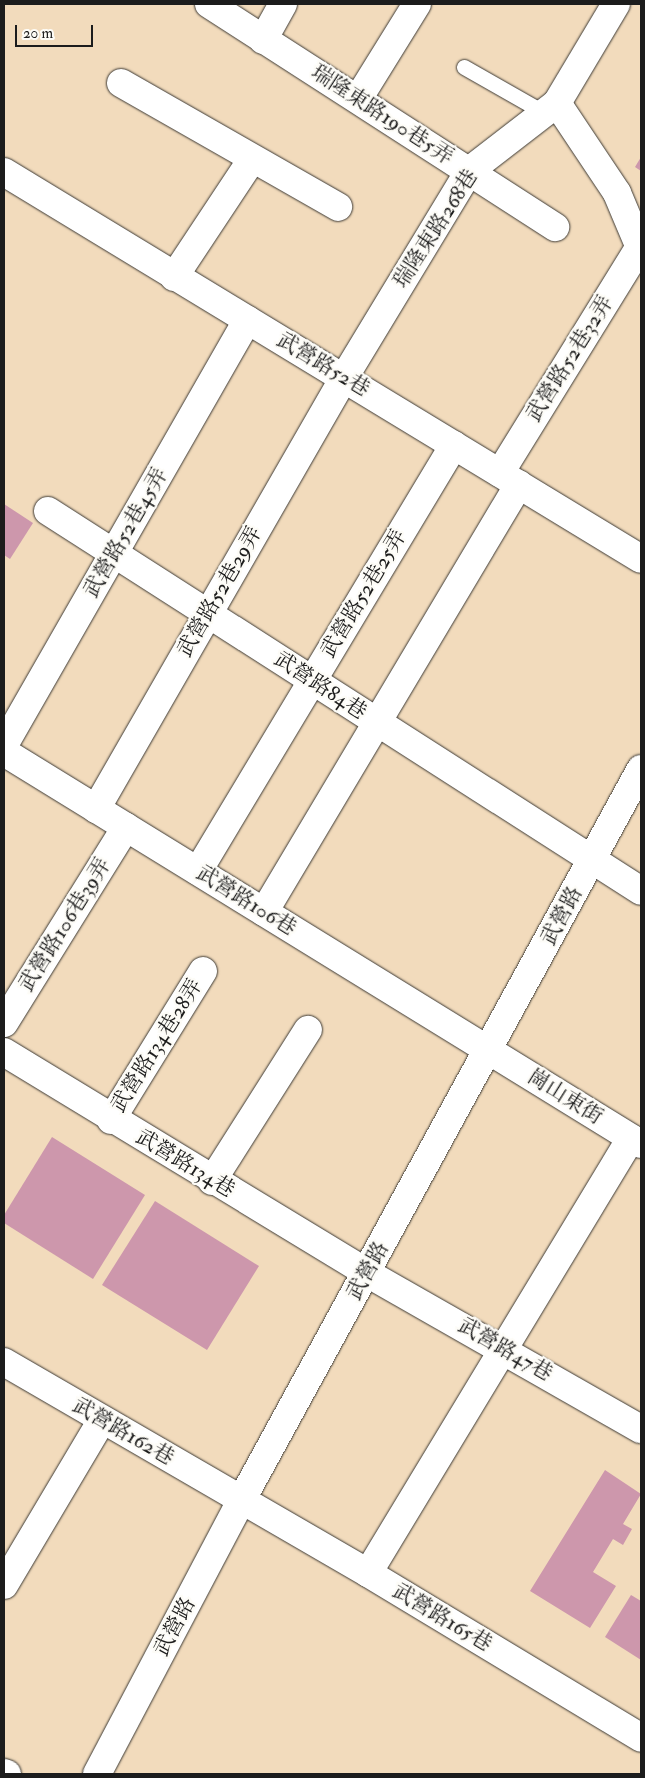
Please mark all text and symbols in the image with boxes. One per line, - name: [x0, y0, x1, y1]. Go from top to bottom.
- scale bar: [18, 15, 95, 47]
- text: 20 m: [23, 24, 53, 43]
- street label: 瑞隆東路190巷5弄: [306, 60, 458, 170]
- street label: 瑞隆東路268巷: [388, 165, 484, 293]
- street label: 武營路52巷32弄: [521, 291, 619, 427]
- street label: 武營路52巷: [272, 327, 374, 403]
- street label: 武營路52巷45弄: [79, 464, 173, 602]
- street label: 武營路52巷29弄: [173, 522, 267, 662]
- street label: 武營路52巷25弄: [316, 526, 412, 662]
- street label: 武營路84巷: [269, 647, 371, 725]
- street label: 武營路106巷39弄: [14, 854, 116, 996]
- street label: 武營路106巷: [192, 860, 300, 942]
- street label: 武營路: [536, 882, 588, 950]
- street label: 武營路134巷28弄: [106, 975, 208, 1117]
- street label: 崗山東街: [523, 1064, 607, 1130]
- street label: 武營路134巷: [131, 1125, 239, 1203]
- street label: 武營路: [342, 1237, 394, 1305]
- street label: 武營路47巷: [453, 1313, 557, 1387]
- street label: 武營路162巷: [68, 1393, 178, 1471]
- street label: 武營路165巷: [388, 1579, 496, 1657]
- street label: 武營路: [149, 1593, 201, 1661]

